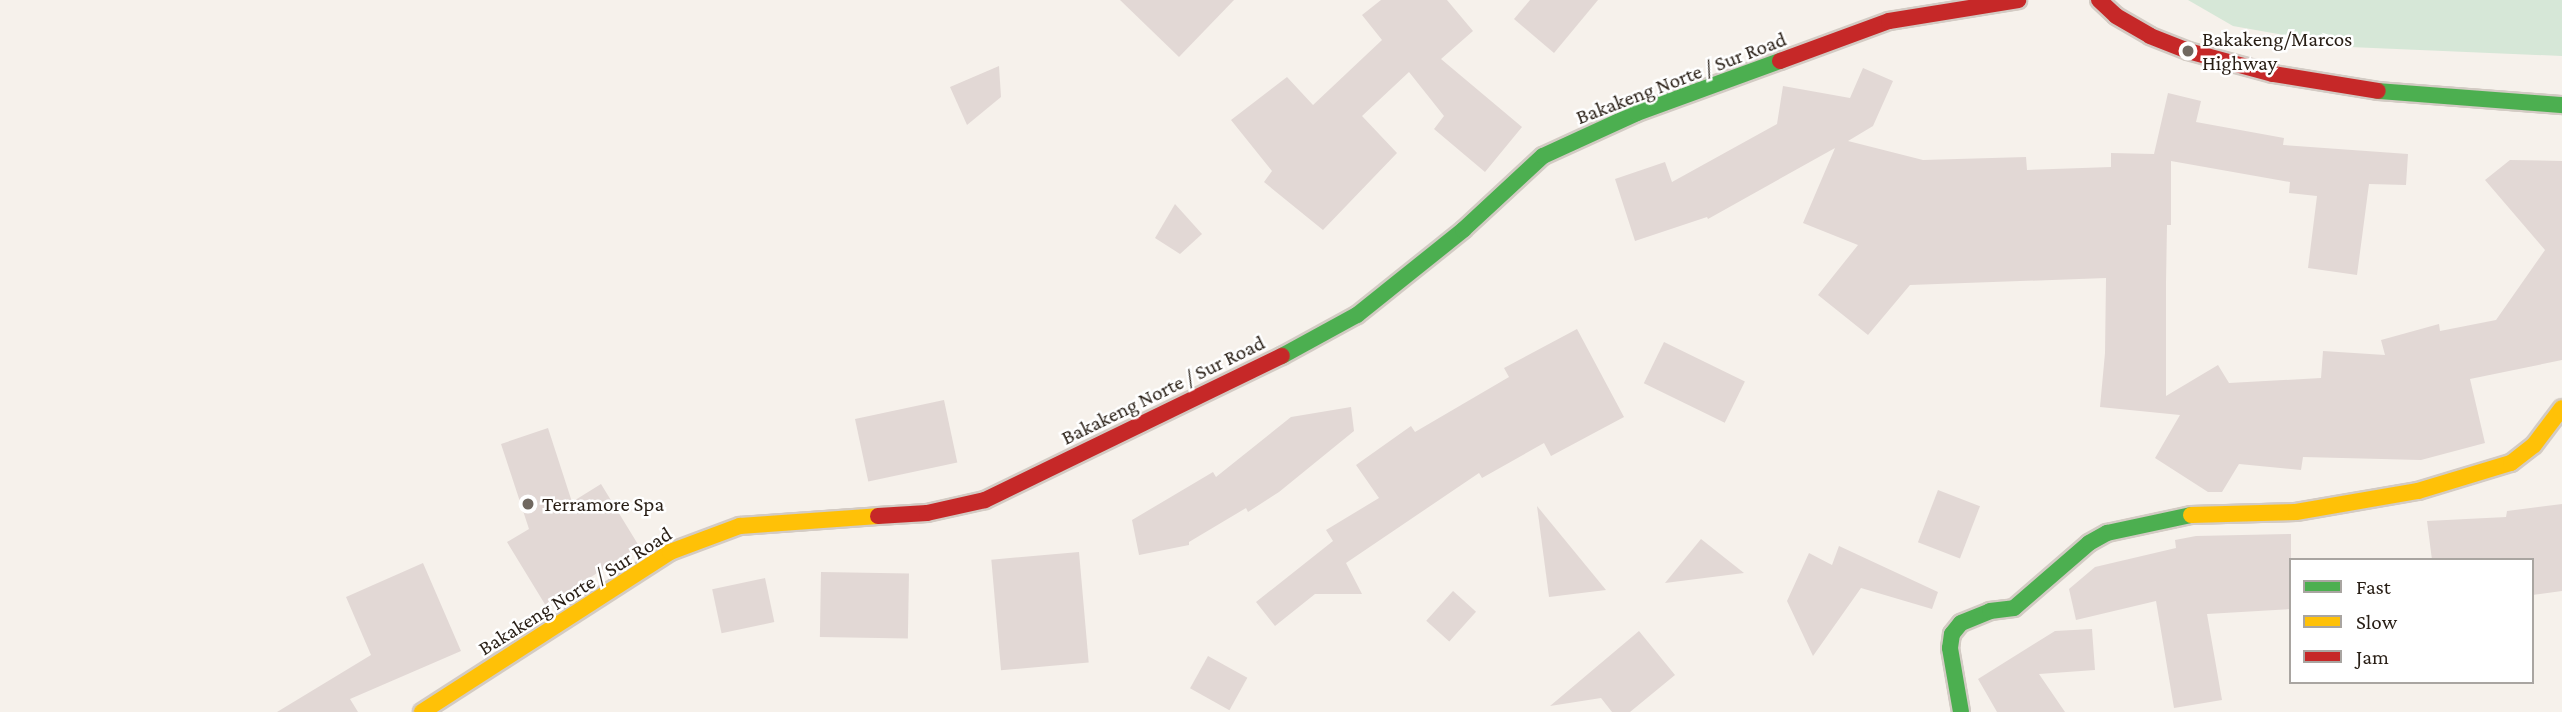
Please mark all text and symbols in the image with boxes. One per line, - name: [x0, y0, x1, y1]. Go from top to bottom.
- street label: Bakakeng Norte / Sur Road: [1572, 26, 1790, 130]
- place label: Bakakeng/Marcos Highway: [2202, 26, 2352, 76]
- marker: Bakakeng/Marcos Highway: [2180, 43, 2196, 59]
- street label: Bakakeng Norte / Sur Road: [1057, 330, 1269, 450]
- place label: Terramore Spa: [542, 491, 664, 517]
- marker: Terramore Spa: [520, 496, 536, 512]
- street label: Bakakeng Norte / Sur Road: [474, 521, 676, 661]
- legend: [2289, 558, 2534, 684]
- text: Fast: [2356, 575, 2391, 599]
- text: Slow: [2356, 610, 2397, 634]
- text: Jam: [2356, 645, 2389, 669]

